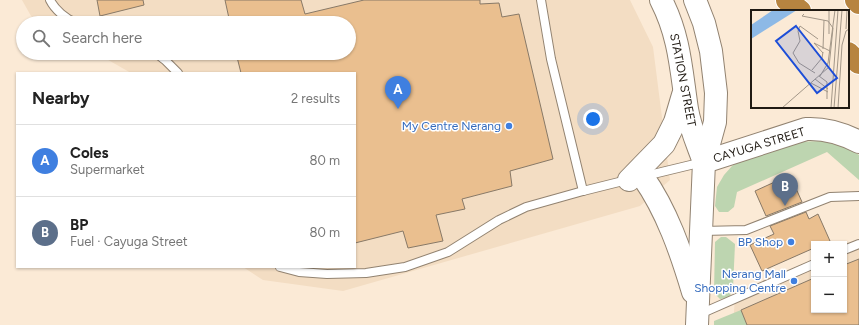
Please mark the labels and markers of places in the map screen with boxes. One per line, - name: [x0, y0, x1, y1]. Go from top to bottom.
- pin: A: [385, 76, 411, 109]
- place label: My Centre Nerang: [402, 119, 501, 133]
- marker: My Centre Nerang: [504, 121, 514, 131]
- pin: B: [772, 173, 798, 206]
- place label: BP Shop: [738, 235, 783, 249]
- marker: BP Shop: [786, 237, 796, 247]
- place label: Nerang Mall Shopping Centre: [694, 267, 786, 295]
- marker: Nerang Mall Shopping Centre: [789, 276, 799, 286]

